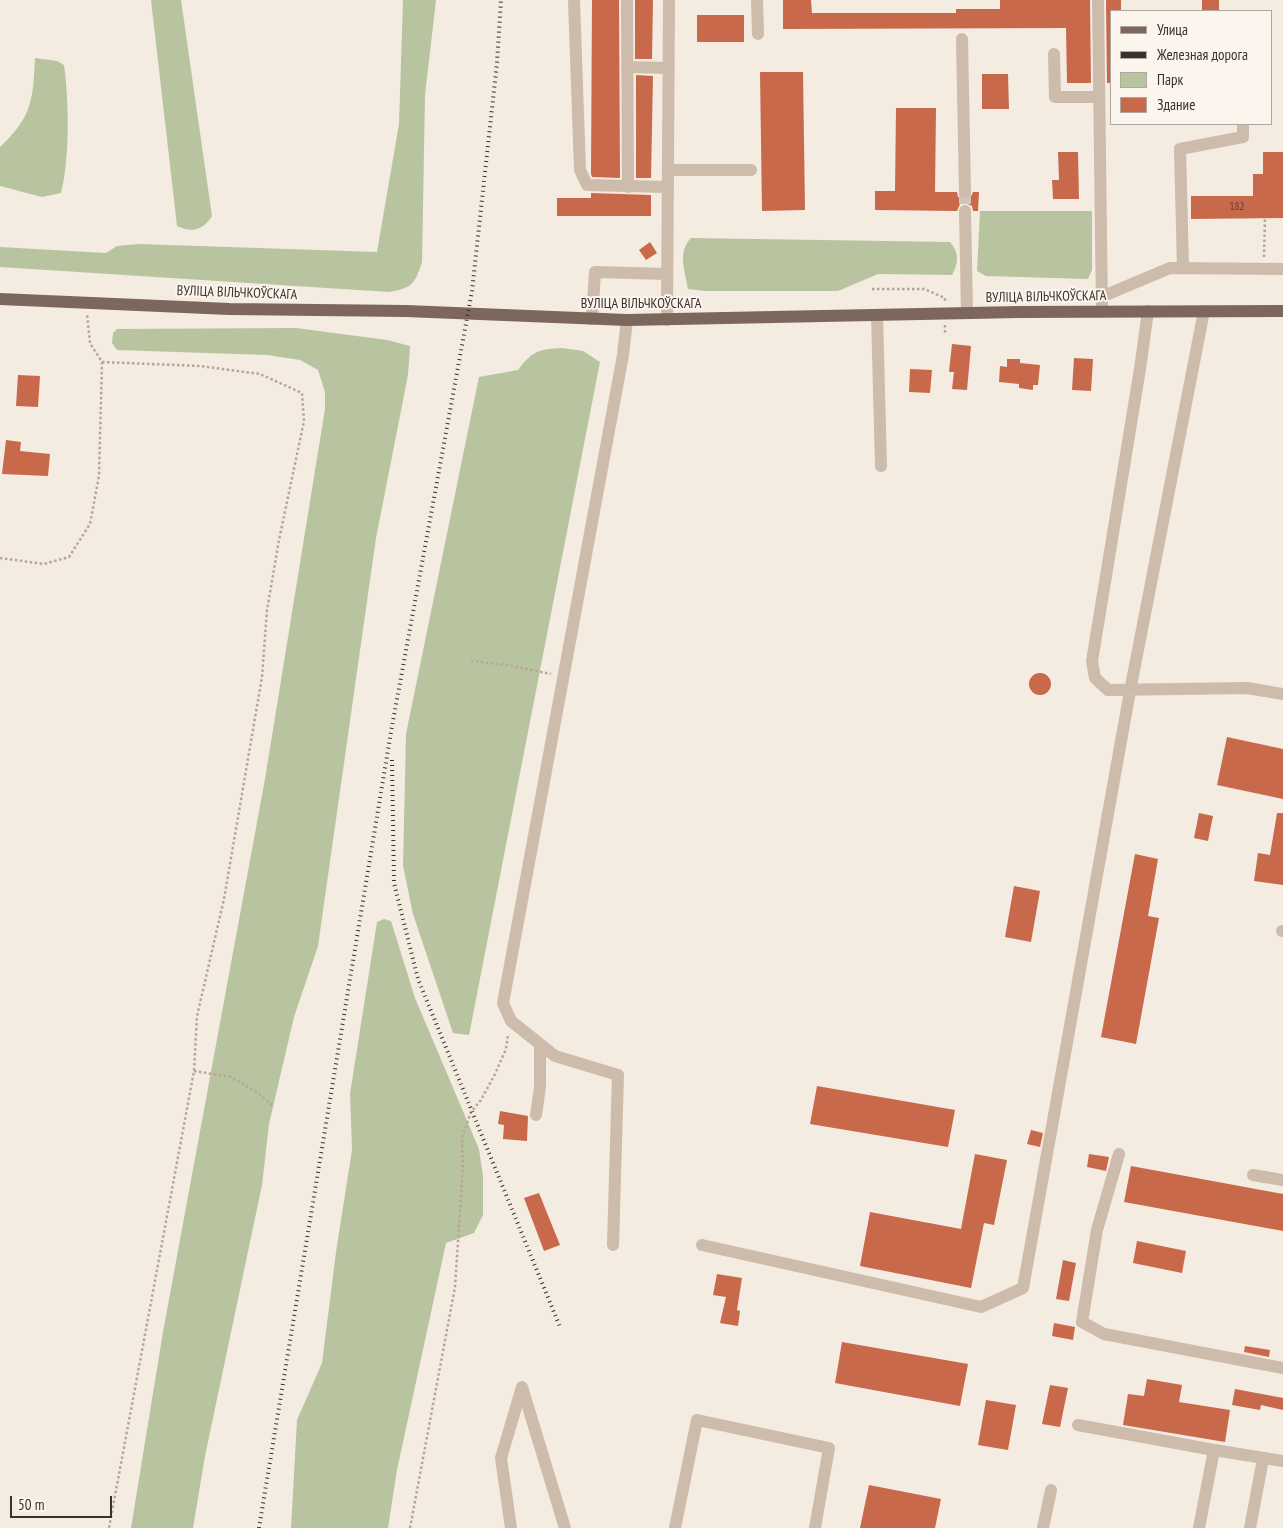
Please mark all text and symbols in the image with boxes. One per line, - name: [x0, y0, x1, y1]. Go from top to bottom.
- legend: [1110, 10, 1273, 125]
- text: Улица: [1157, 20, 1188, 39]
- text: Железная дорога: [1157, 45, 1248, 64]
- text: Парк: [1157, 70, 1183, 89]
- text: Здание: [1157, 95, 1195, 114]
- house number: 182: [1230, 200, 1244, 214]
- street label: ВУЛІЦА ВІЛЬЧКОЎСКАГА: [176, 282, 298, 304]
- street label: ВУЛІЦА ВІЛЬЧКОЎСКАГА: [986, 288, 1106, 306]
- street label: ВУЛІЦА ВІЛЬЧКОЎСКАГА: [581, 296, 701, 312]
- scale bar: [12, 1486, 115, 1518]
- text: 50 m: [18, 1495, 44, 1514]

